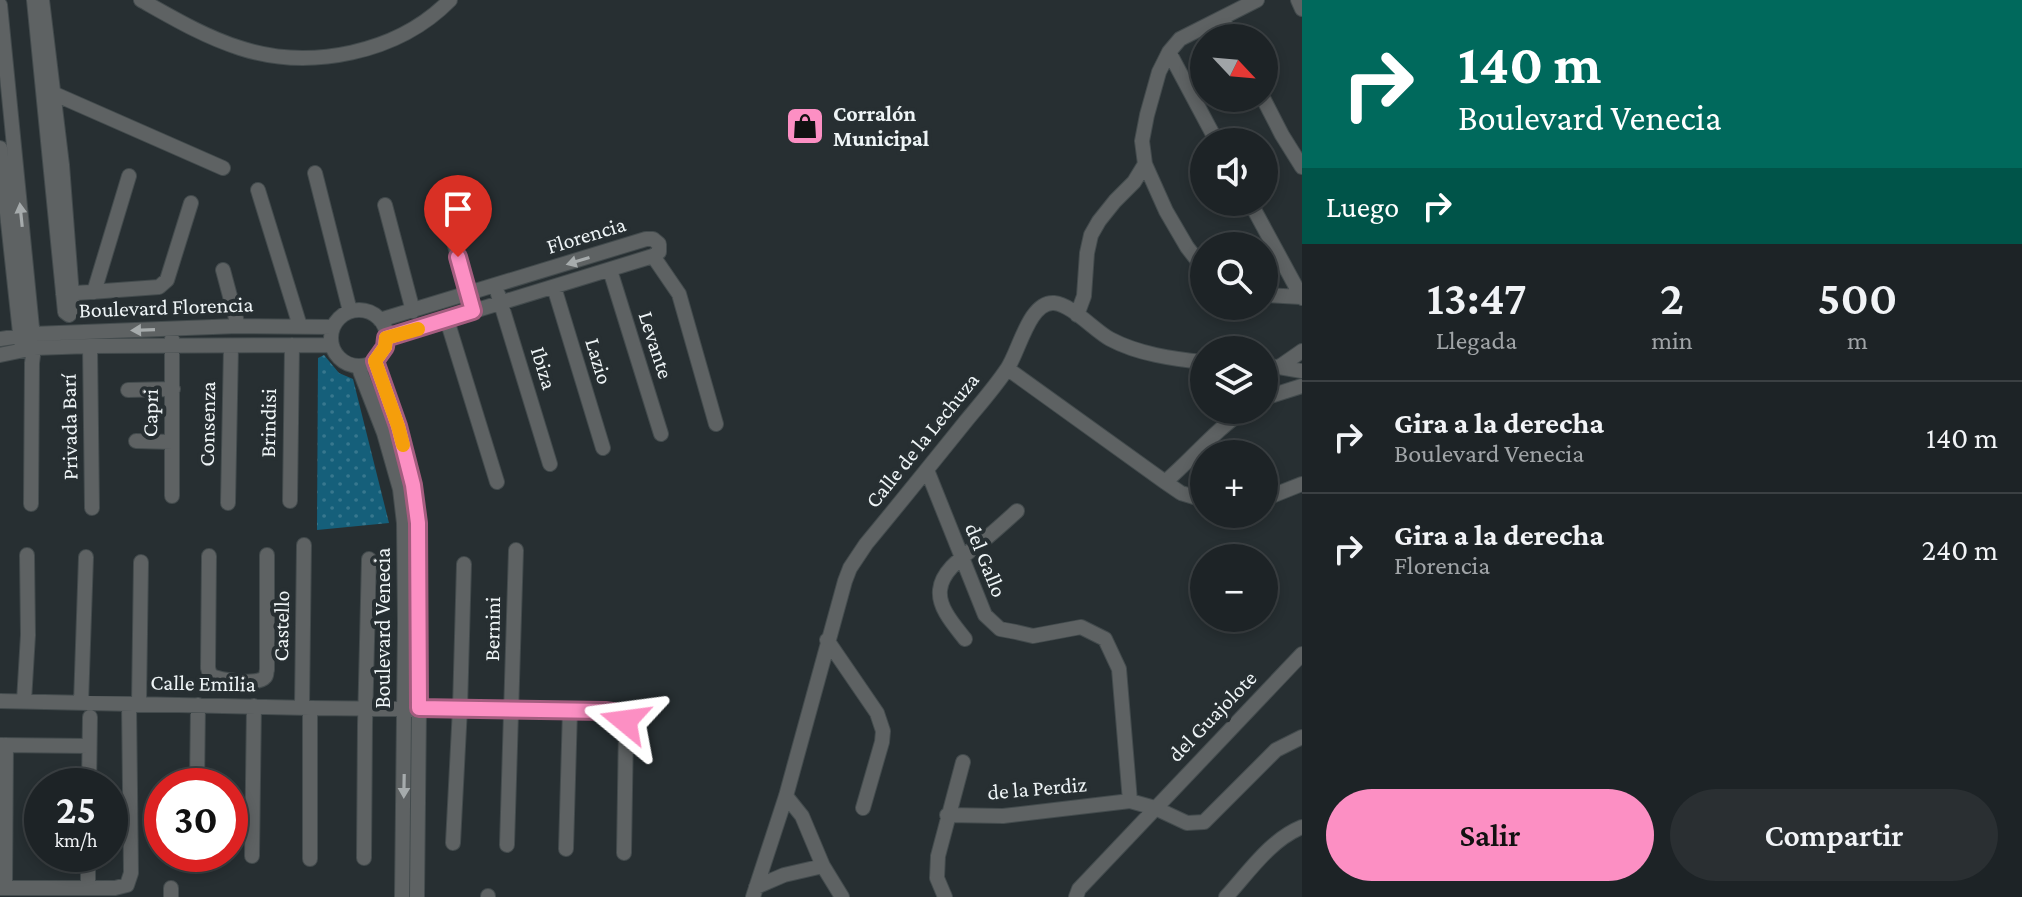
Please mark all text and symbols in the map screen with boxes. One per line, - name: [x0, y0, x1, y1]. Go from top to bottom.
- north arrow: [1190, 24, 1278, 112]
- map controls: [1190, 24, 1278, 632]
- icon: right: [1326, 32, 1430, 136]
- text: 140 m: [1458, 33, 1601, 95]
- text: Boulevard Venecia: [1458, 98, 1722, 138]
- place label: Corralón Municipal: [833, 101, 930, 151]
- shop icon: Corralón Municipal: [784, 105, 826, 147]
- button: sound: [1190, 128, 1278, 216]
- pin: [424, 175, 492, 257]
- icon: right: [1415, 184, 1459, 228]
- icon: arrive: [436, 187, 480, 231]
- text: Luego: [1326, 190, 1399, 223]
- one-way arrow: [14, 202, 27, 227]
- street label: Florencia: [543, 211, 629, 259]
- button: search: [1190, 232, 1278, 320]
- one-way arrow: [566, 255, 590, 267]
- text: 13:47: [1427, 271, 1526, 324]
- text: 2: [1660, 271, 1684, 324]
- text: 500: [1817, 271, 1897, 324]
- street label: Boulevard Florencia: [78, 291, 254, 323]
- street label: Levante: [633, 308, 679, 382]
- one-way arrow: [130, 324, 155, 337]
- text: Llegada: [1436, 326, 1517, 355]
- text: min: [1651, 326, 1693, 355]
- text: m: [1847, 326, 1868, 355]
- street label: Lazio: [580, 335, 618, 387]
- button: layers: [1190, 336, 1278, 424]
- street label: Ibiza: [526, 344, 562, 392]
- street label: Calle de la Lechuza: [860, 367, 984, 513]
- street label: Privada Barí: [56, 372, 82, 480]
- street label: Consenza: [194, 381, 220, 467]
- street label: Capri: [137, 388, 163, 437]
- street label: Brindisi: [255, 388, 281, 458]
- text: Gira a la derecha: [1394, 406, 1604, 439]
- icon: right: [1326, 415, 1370, 459]
- text: 140 m: [1926, 421, 1998, 454]
- text: Boulevard Venecia: [1394, 439, 1584, 468]
- button: +: [1190, 440, 1278, 528]
- text: Gira a la derecha: [1394, 518, 1604, 551]
- street label: del Gallo: [960, 519, 1012, 601]
- icon: right: [1326, 527, 1370, 571]
- text: 240 m: [1922, 533, 1998, 566]
- button: −: [1190, 544, 1278, 632]
- street label: Boulevard Venecia: [370, 547, 395, 709]
- text: Florencia: [1394, 551, 1490, 580]
- street label: Castello: [268, 590, 294, 662]
- street label: Bernini: [479, 596, 505, 662]
- street label: del Guajolote: [1162, 665, 1262, 767]
- street label: Calle Emilia: [150, 670, 256, 696]
- position arrow: [583, 679, 667, 763]
- speed limit sign: 30: [144, 768, 248, 872]
- street label: de la Perdiz: [986, 771, 1088, 805]
- one-way arrow: [397, 774, 410, 799]
- text: 25: [56, 787, 96, 832]
- button: Salir: [1326, 789, 1654, 881]
- button: Compartir: [1670, 789, 1998, 881]
- text: km/h: [54, 829, 98, 851]

